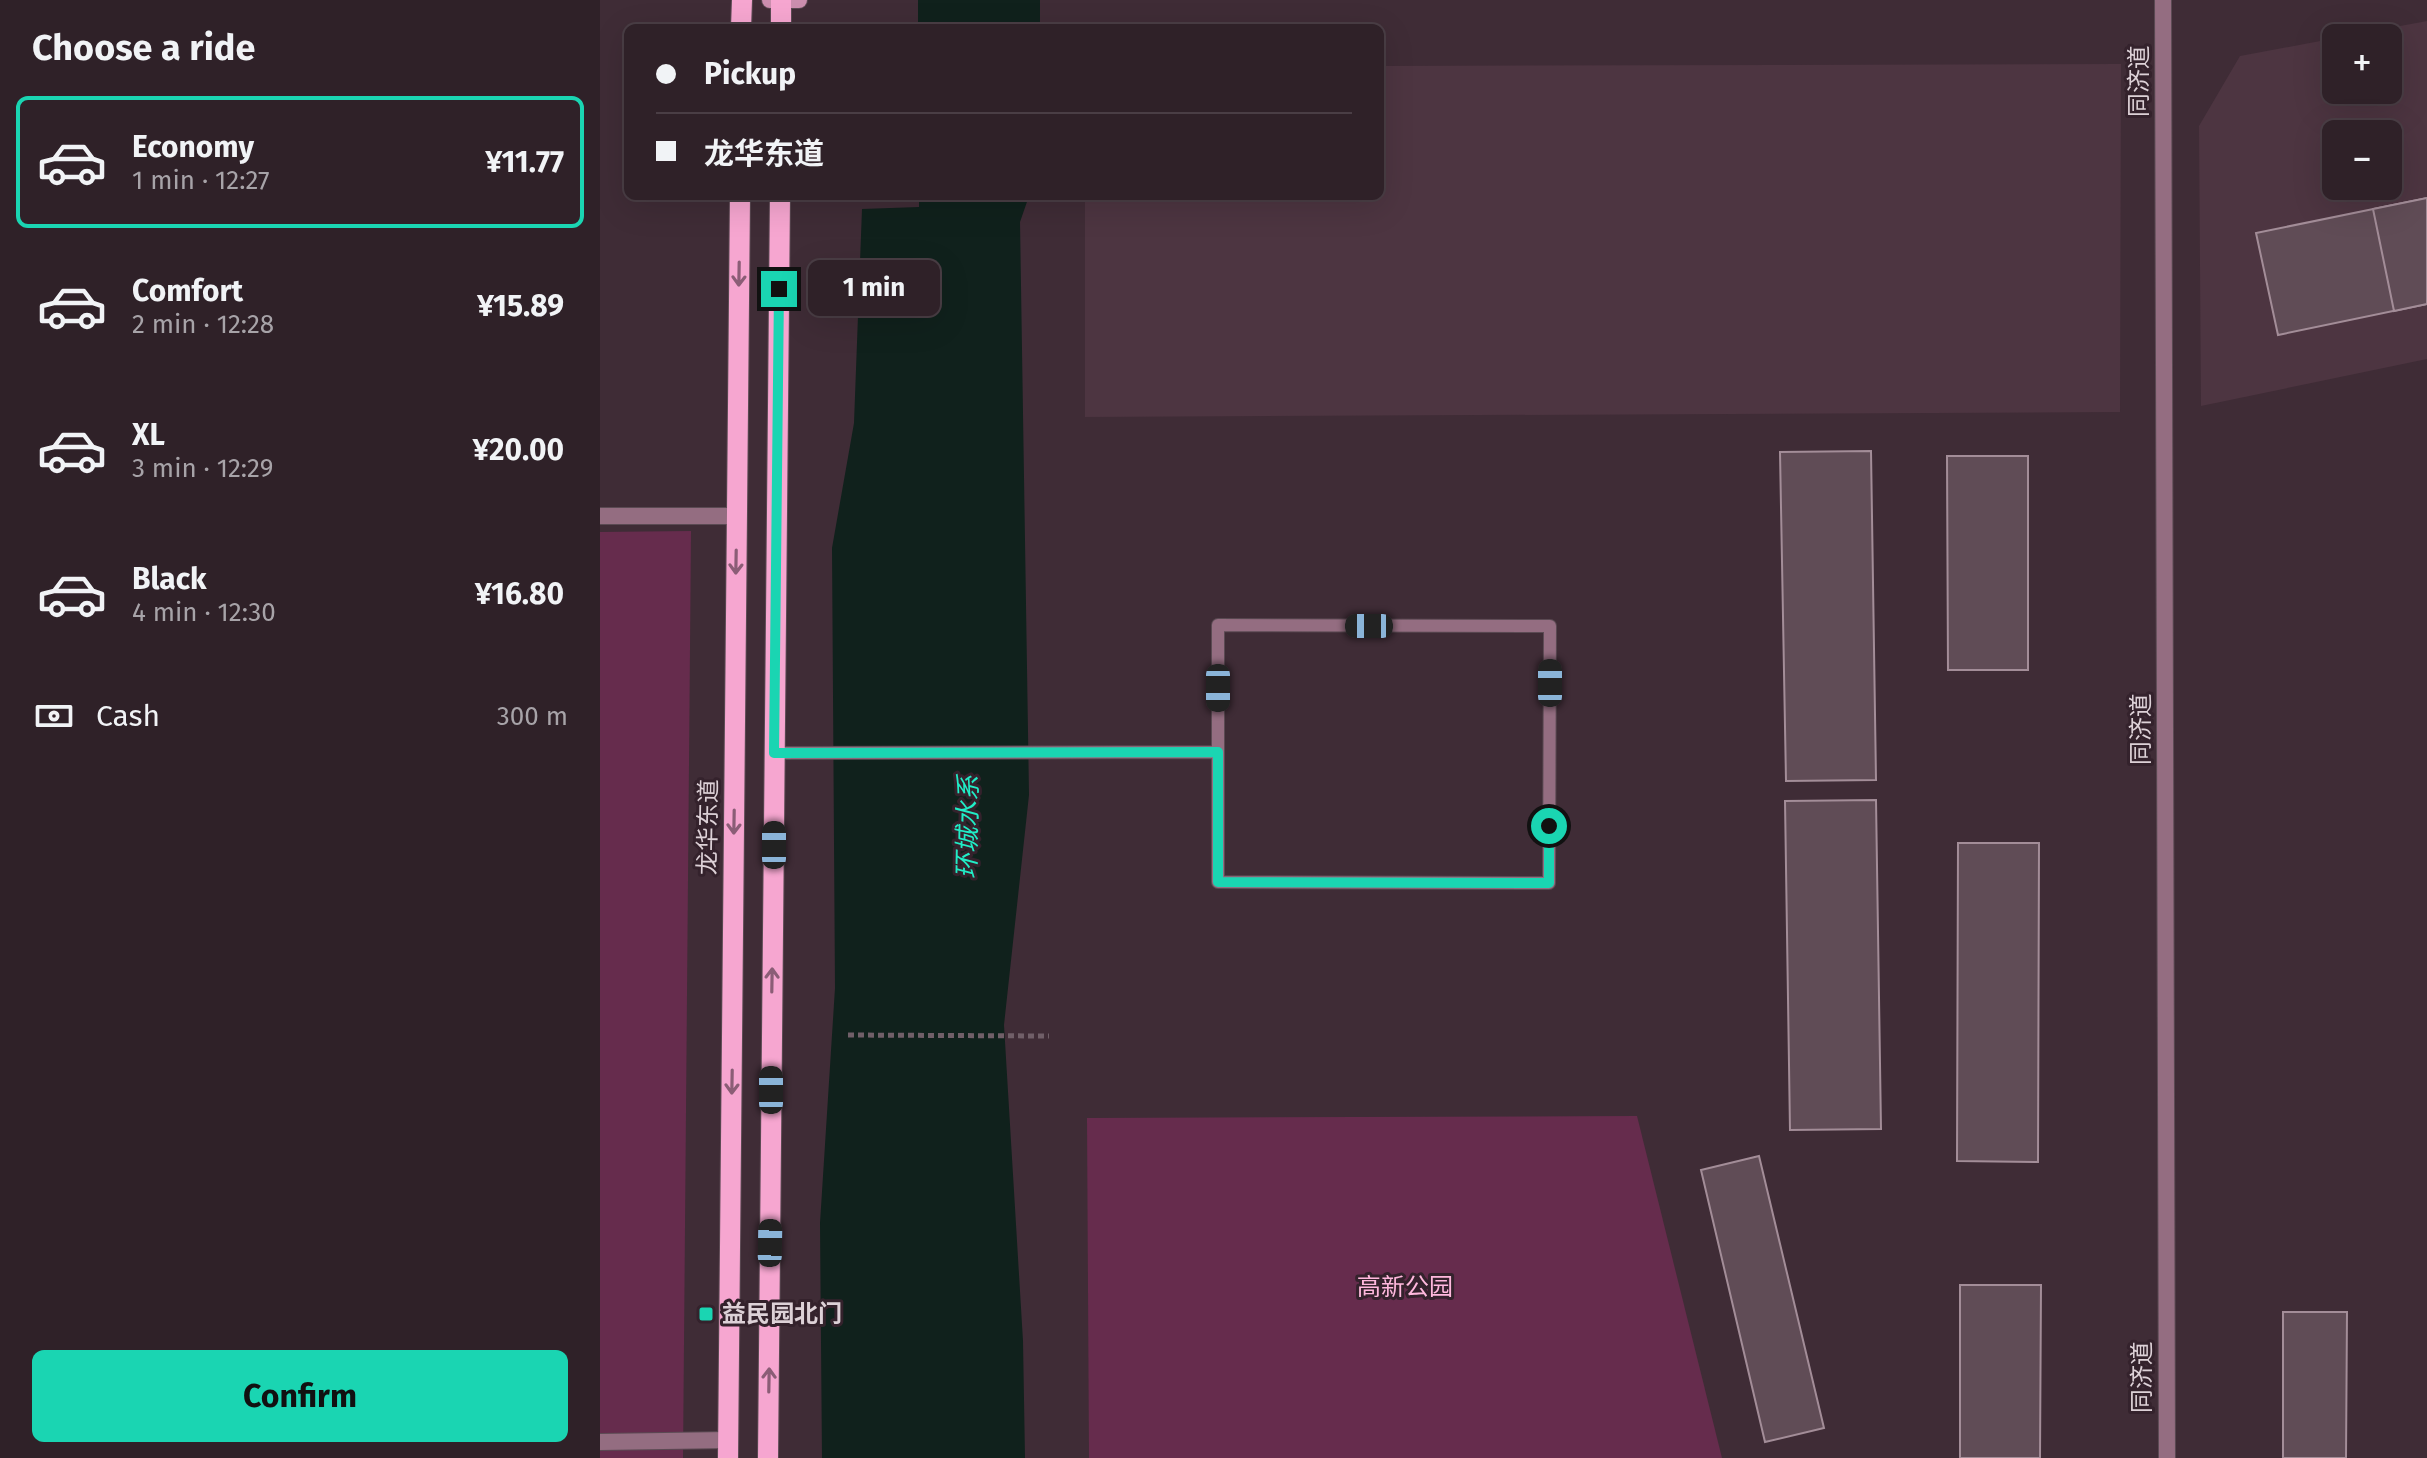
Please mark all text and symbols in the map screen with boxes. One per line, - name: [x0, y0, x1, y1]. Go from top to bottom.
- map controls: [2322, 24, 2402, 200]
- button: +: [2322, 24, 2402, 104]
- text: Choose a ride: [32, 26, 255, 70]
- street label: 同济道: [2125, 45, 2153, 117]
- text: Pickup: [704, 56, 796, 92]
- button: −: [2322, 120, 2402, 200]
- icon: car: [36, 126, 108, 198]
- text: Economy: [132, 129, 254, 165]
- text: 龙华东道: [704, 136, 824, 172]
- text: ¥11.77: [485, 144, 564, 180]
- text: 1 min · 12:27: [132, 165, 270, 196]
- one-way arrow: [731, 260, 747, 287]
- callout: 1 min: [807, 261, 939, 317]
- icon: car: [36, 270, 108, 342]
- route end: [761, 271, 797, 307]
- text: 1 min: [843, 272, 905, 303]
- text: Comfort: [132, 273, 243, 309]
- text: ¥15.89: [477, 288, 564, 324]
- text: 2 min · 12:28: [132, 309, 274, 340]
- icon: car: [36, 414, 108, 486]
- text: XL: [132, 417, 165, 453]
- text: ¥20.00: [472, 432, 564, 468]
- text: 3 min · 12:29: [132, 453, 273, 484]
- one-way arrow: [729, 548, 744, 575]
- icon: car: [36, 558, 108, 630]
- text: Black: [132, 561, 207, 597]
- text: ¥16.80: [475, 576, 564, 612]
- text: 4 min · 12:30: [132, 597, 276, 628]
- car: [1345, 614, 1393, 638]
- car: [1538, 659, 1562, 707]
- car: [1206, 664, 1230, 712]
- street label: 同济道: [2127, 693, 2155, 765]
- icon: cash: [32, 694, 76, 738]
- text: Cash: [96, 698, 160, 734]
- text: 300 m: [497, 701, 568, 732]
- water label: 环城水系: [952, 773, 984, 879]
- street label: 龙华东道: [693, 779, 723, 875]
- one-way arrow: [726, 808, 742, 835]
- route start: [1531, 808, 1567, 844]
- car: [762, 821, 786, 869]
- one-way arrow: [765, 967, 780, 994]
- car: [759, 1066, 783, 1114]
- one-way arrow: [724, 1068, 740, 1095]
- car: [758, 1219, 782, 1267]
- park label: 高新公园: [1357, 1273, 1453, 1301]
- place label: 益民园北门: [722, 1300, 842, 1328]
- marker: 益民园北门: [697, 1305, 715, 1323]
- street label: 同济道: [2128, 1341, 2156, 1413]
- button: Confirm: [32, 1350, 568, 1442]
- one-way arrow: [761, 1367, 777, 1394]

